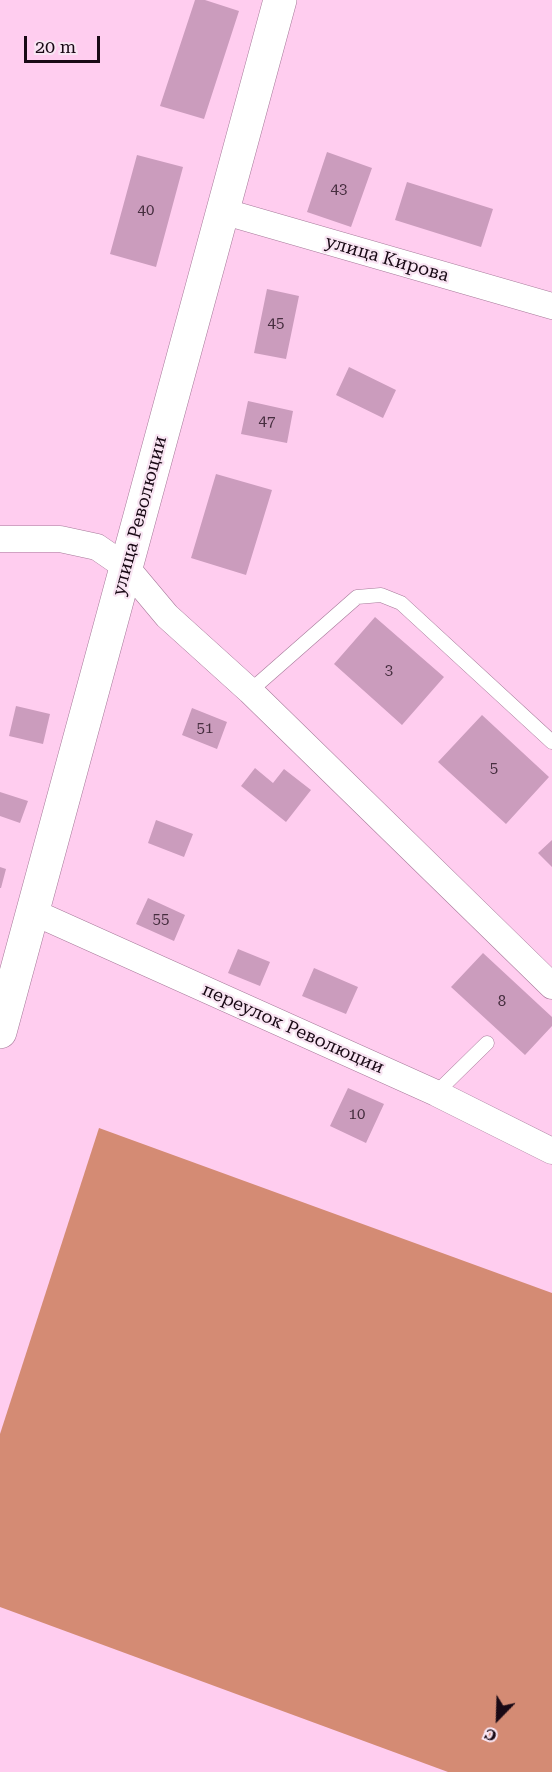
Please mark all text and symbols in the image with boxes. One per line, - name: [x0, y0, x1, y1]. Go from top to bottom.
- scale bar: [27, 24, 104, 62]
- text: 20 m: [35, 36, 76, 57]
- house number: 43: [331, 181, 347, 199]
- house number: 40: [138, 202, 154, 220]
- street label: улица Кирова: [323, 231, 451, 287]
- house number: 45: [268, 315, 284, 333]
- house number: 47: [259, 413, 275, 431]
- street label: улица Революции: [108, 434, 172, 598]
- house number: 3: [385, 662, 393, 680]
- house number: 51: [197, 720, 213, 738]
- house number: 5: [490, 760, 498, 778]
- house number: 55: [153, 911, 169, 929]
- street label: переулок Революции: [199, 979, 387, 1079]
- house number: 8: [498, 993, 506, 1011]
- house number: 10: [349, 1106, 365, 1124]
- north arrow: [468, 1688, 528, 1748]
- text: С: [482, 1724, 500, 1746]

